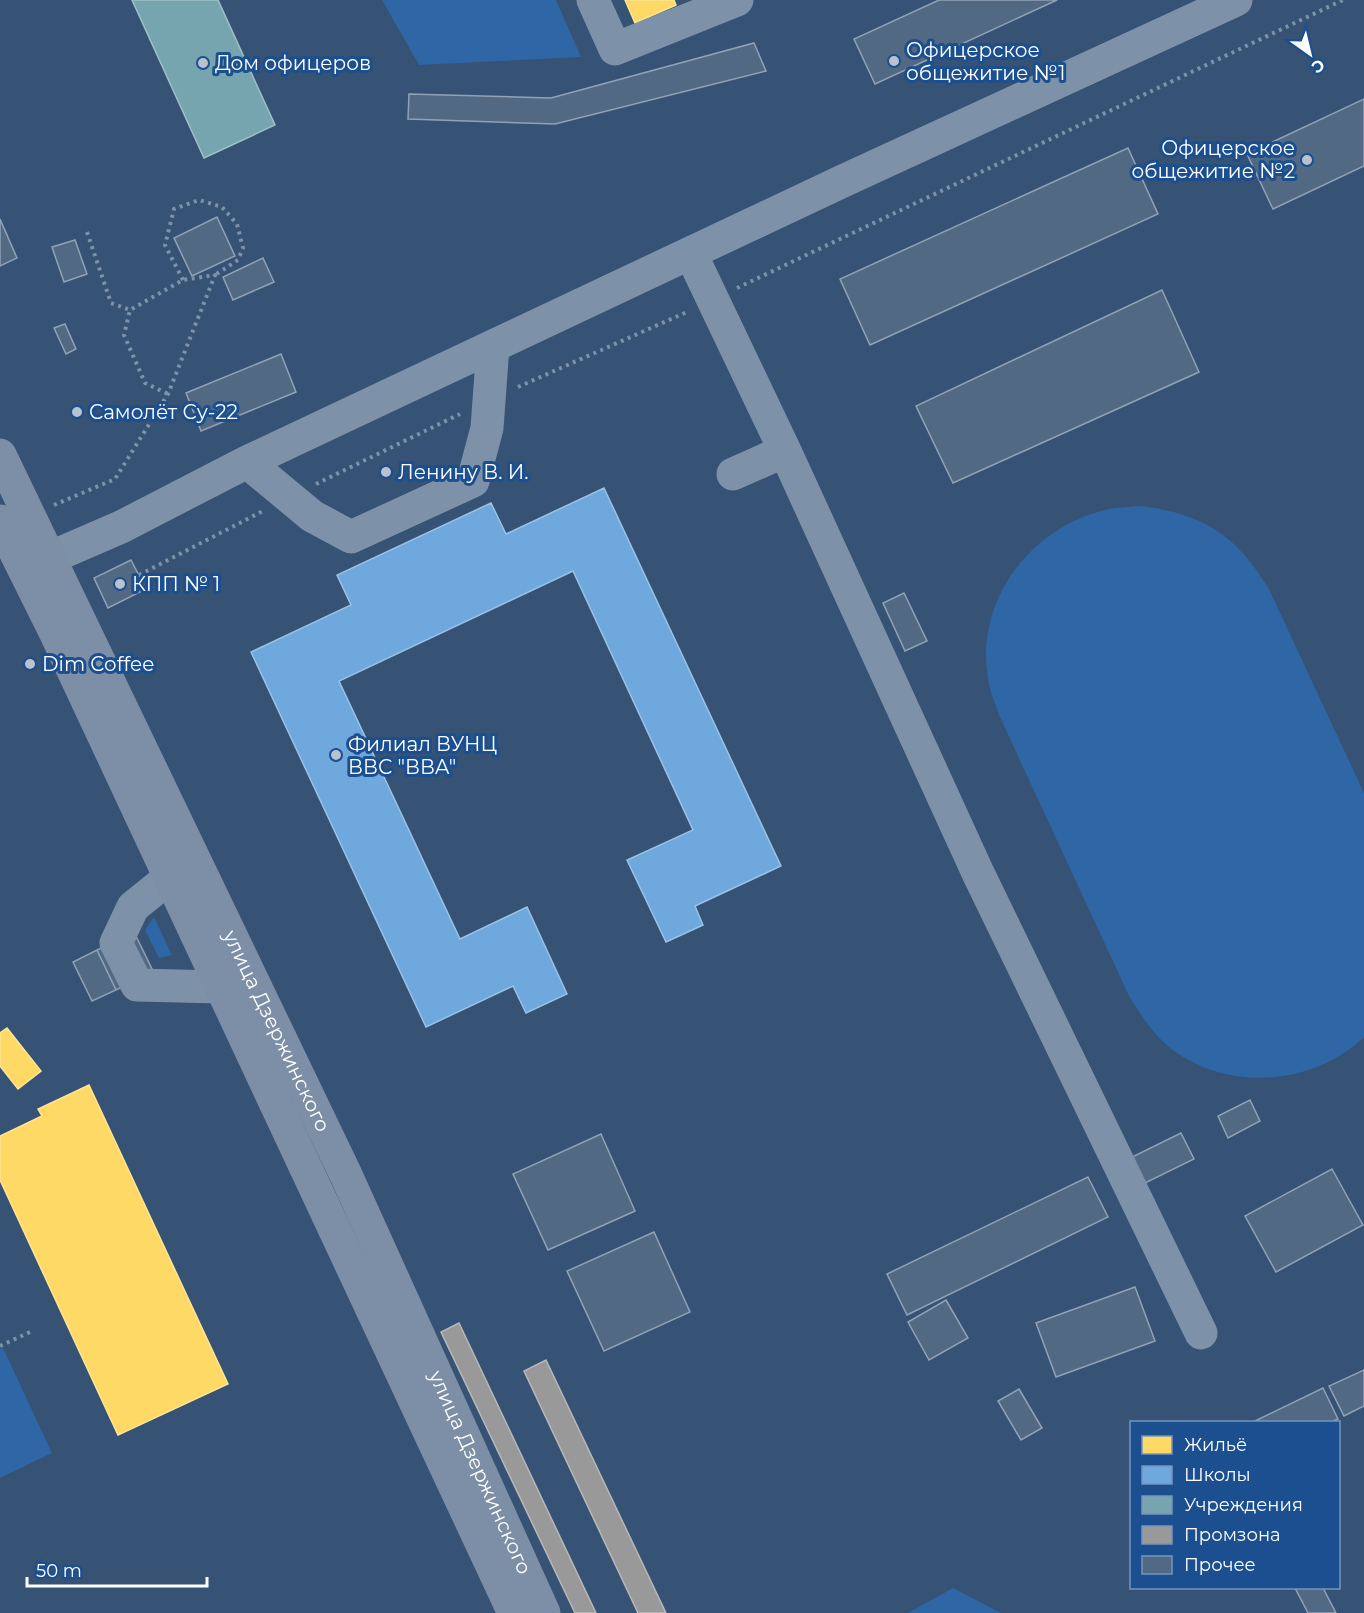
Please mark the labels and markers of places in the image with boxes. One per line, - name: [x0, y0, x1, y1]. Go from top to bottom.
- place label: Офицерское общежитие №1: [906, 38, 1065, 85]
- place label: Дом офицеров: [215, 51, 371, 75]
- marker: Офицерское общежитие №1: [887, 54, 901, 68]
- marker: Дом офицеров: [196, 56, 210, 70]
- place label: Офицерское общежитие №2: [1132, 136, 1295, 183]
- marker: Офицерское общежитие №2: [1300, 153, 1314, 167]
- place label: Самолёт Су-22: [89, 400, 238, 424]
- marker: Самолёт Су-22: [70, 405, 84, 419]
- place label: Ленину В. И.: [398, 460, 528, 484]
- marker: Ленину В. И.: [379, 465, 393, 479]
- place label: КПП № 1: [132, 572, 220, 596]
- marker: КПП № 1: [113, 577, 127, 591]
- place label: Dim Coffee: [42, 652, 154, 676]
- marker: Dim Coffee: [23, 657, 37, 671]
- place label: Филиал ВУНЦ ВВС "ВВА": [348, 732, 497, 779]
- marker: Филиал ВУНЦ ВВС "ВВА": [329, 748, 343, 762]

